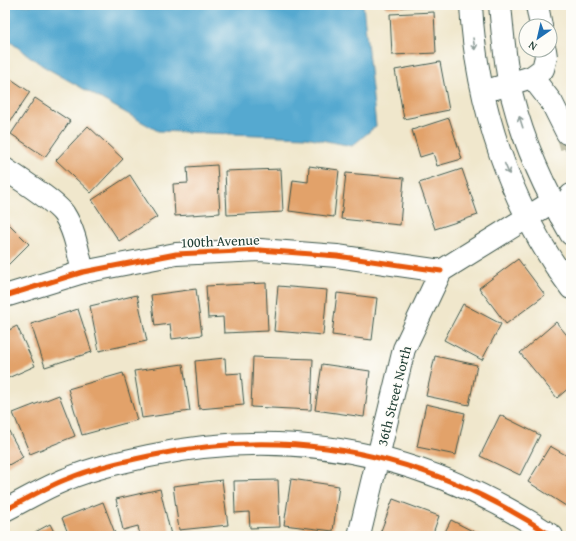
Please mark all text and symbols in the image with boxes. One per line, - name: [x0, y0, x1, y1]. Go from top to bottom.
- north arrow: [518, 18, 558, 58]
- one-way arrow: [470, 37, 478, 50]
- text: N: [524, 37, 540, 55]
- one-way arrow: [517, 116, 524, 129]
- one-way arrow: [504, 163, 511, 175]
- street label: 100th Avenue: [180, 230, 260, 252]
- street label: 36th Street North: [372, 344, 416, 448]

